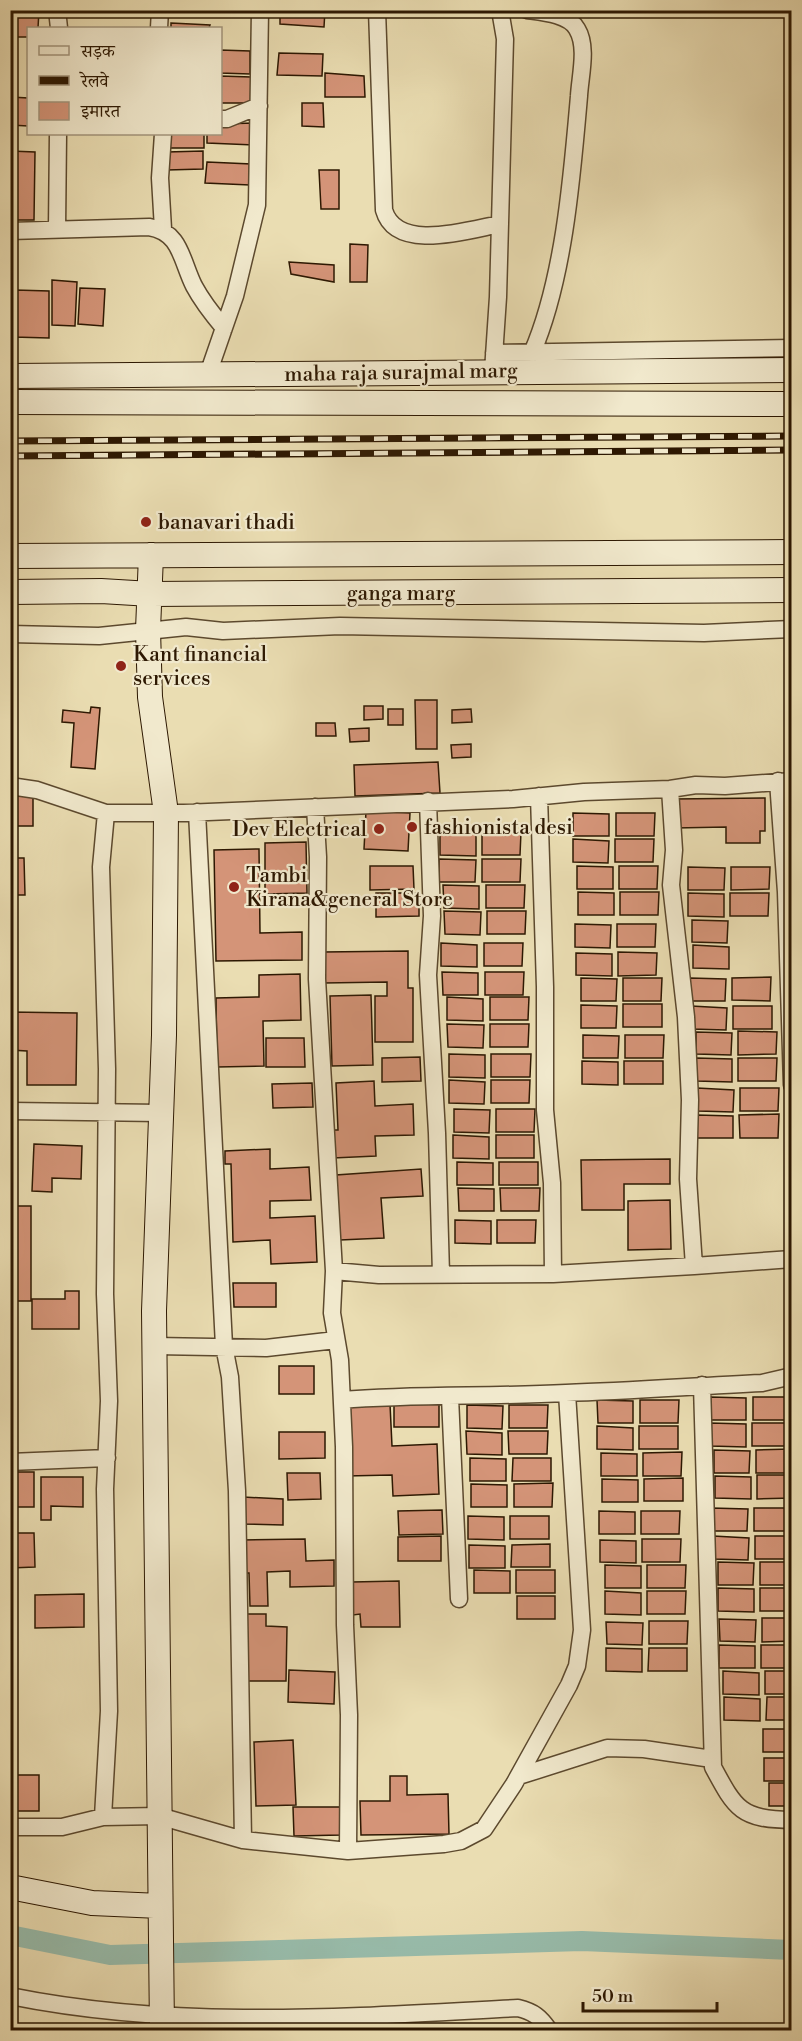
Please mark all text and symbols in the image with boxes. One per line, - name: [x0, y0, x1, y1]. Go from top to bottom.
- legend: [27, 27, 222, 135]
- text: सड़क: [80, 40, 116, 63]
- text: रेलवे: [79, 70, 110, 93]
- text: इमारत: [80, 100, 121, 123]
- street label: maha raja surajmal marg: [284, 358, 518, 388]
- place label: banavari thadi: [158, 510, 295, 536]
- marker: banavari thadi: [139, 515, 153, 529]
- street label: ganga marg: [347, 581, 455, 607]
- place label: Kant financial services: [133, 642, 267, 692]
- marker: Kant financial services: [114, 659, 128, 673]
- place label: fashionista desi: [424, 815, 573, 841]
- place label: Dev Electrical: [232, 817, 367, 843]
- marker: fashionista desi: [405, 820, 419, 834]
- marker: Dev Electrical: [372, 822, 386, 836]
- place label: Tambi Kirana&general Store: [246, 863, 453, 913]
- marker: Tambi Kirana&general Store: [227, 880, 241, 894]
- scale bar: [583, 1975, 716, 2013]
- text: 50 m: [592, 1985, 634, 2008]

